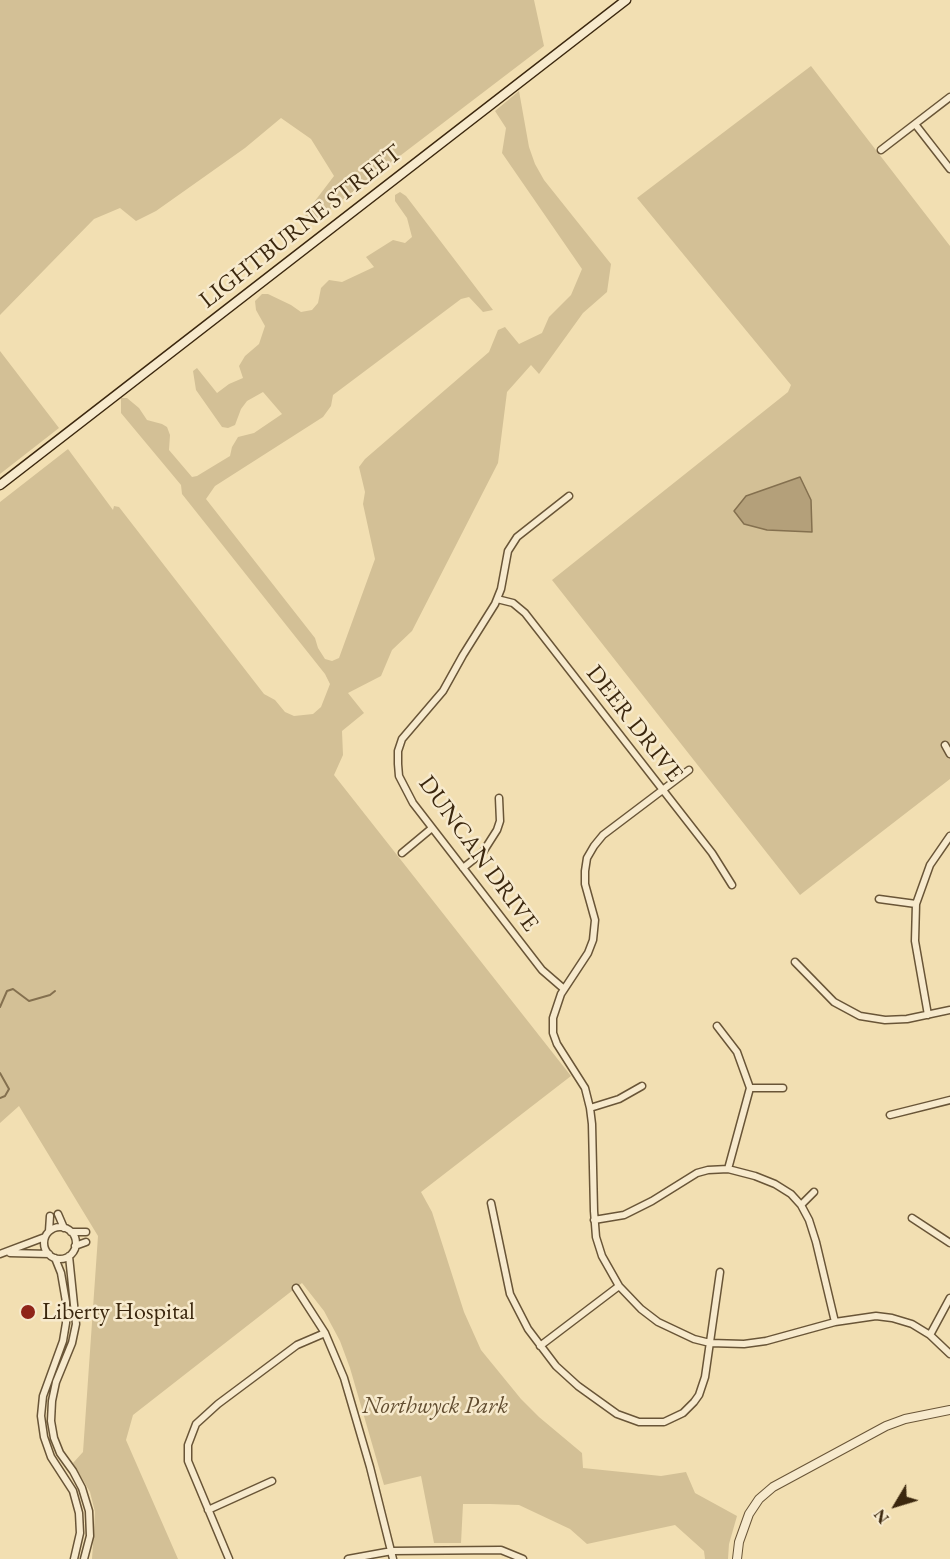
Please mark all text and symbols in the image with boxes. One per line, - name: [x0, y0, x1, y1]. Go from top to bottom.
- street label: LIGHTBURNE STREET: [194, 139, 408, 315]
- street label: DEER DRIVE: [580, 660, 688, 788]
- street label: DUNCAN DRIVE: [412, 771, 544, 937]
- place label: Liberty Hospital: [42, 1298, 195, 1326]
- marker: Liberty Hospital: [19, 1303, 37, 1321]
- park label: Northwyck Park: [362, 1392, 508, 1420]
- north arrow: [866, 1475, 926, 1535]
- text: N: [869, 1505, 894, 1528]

